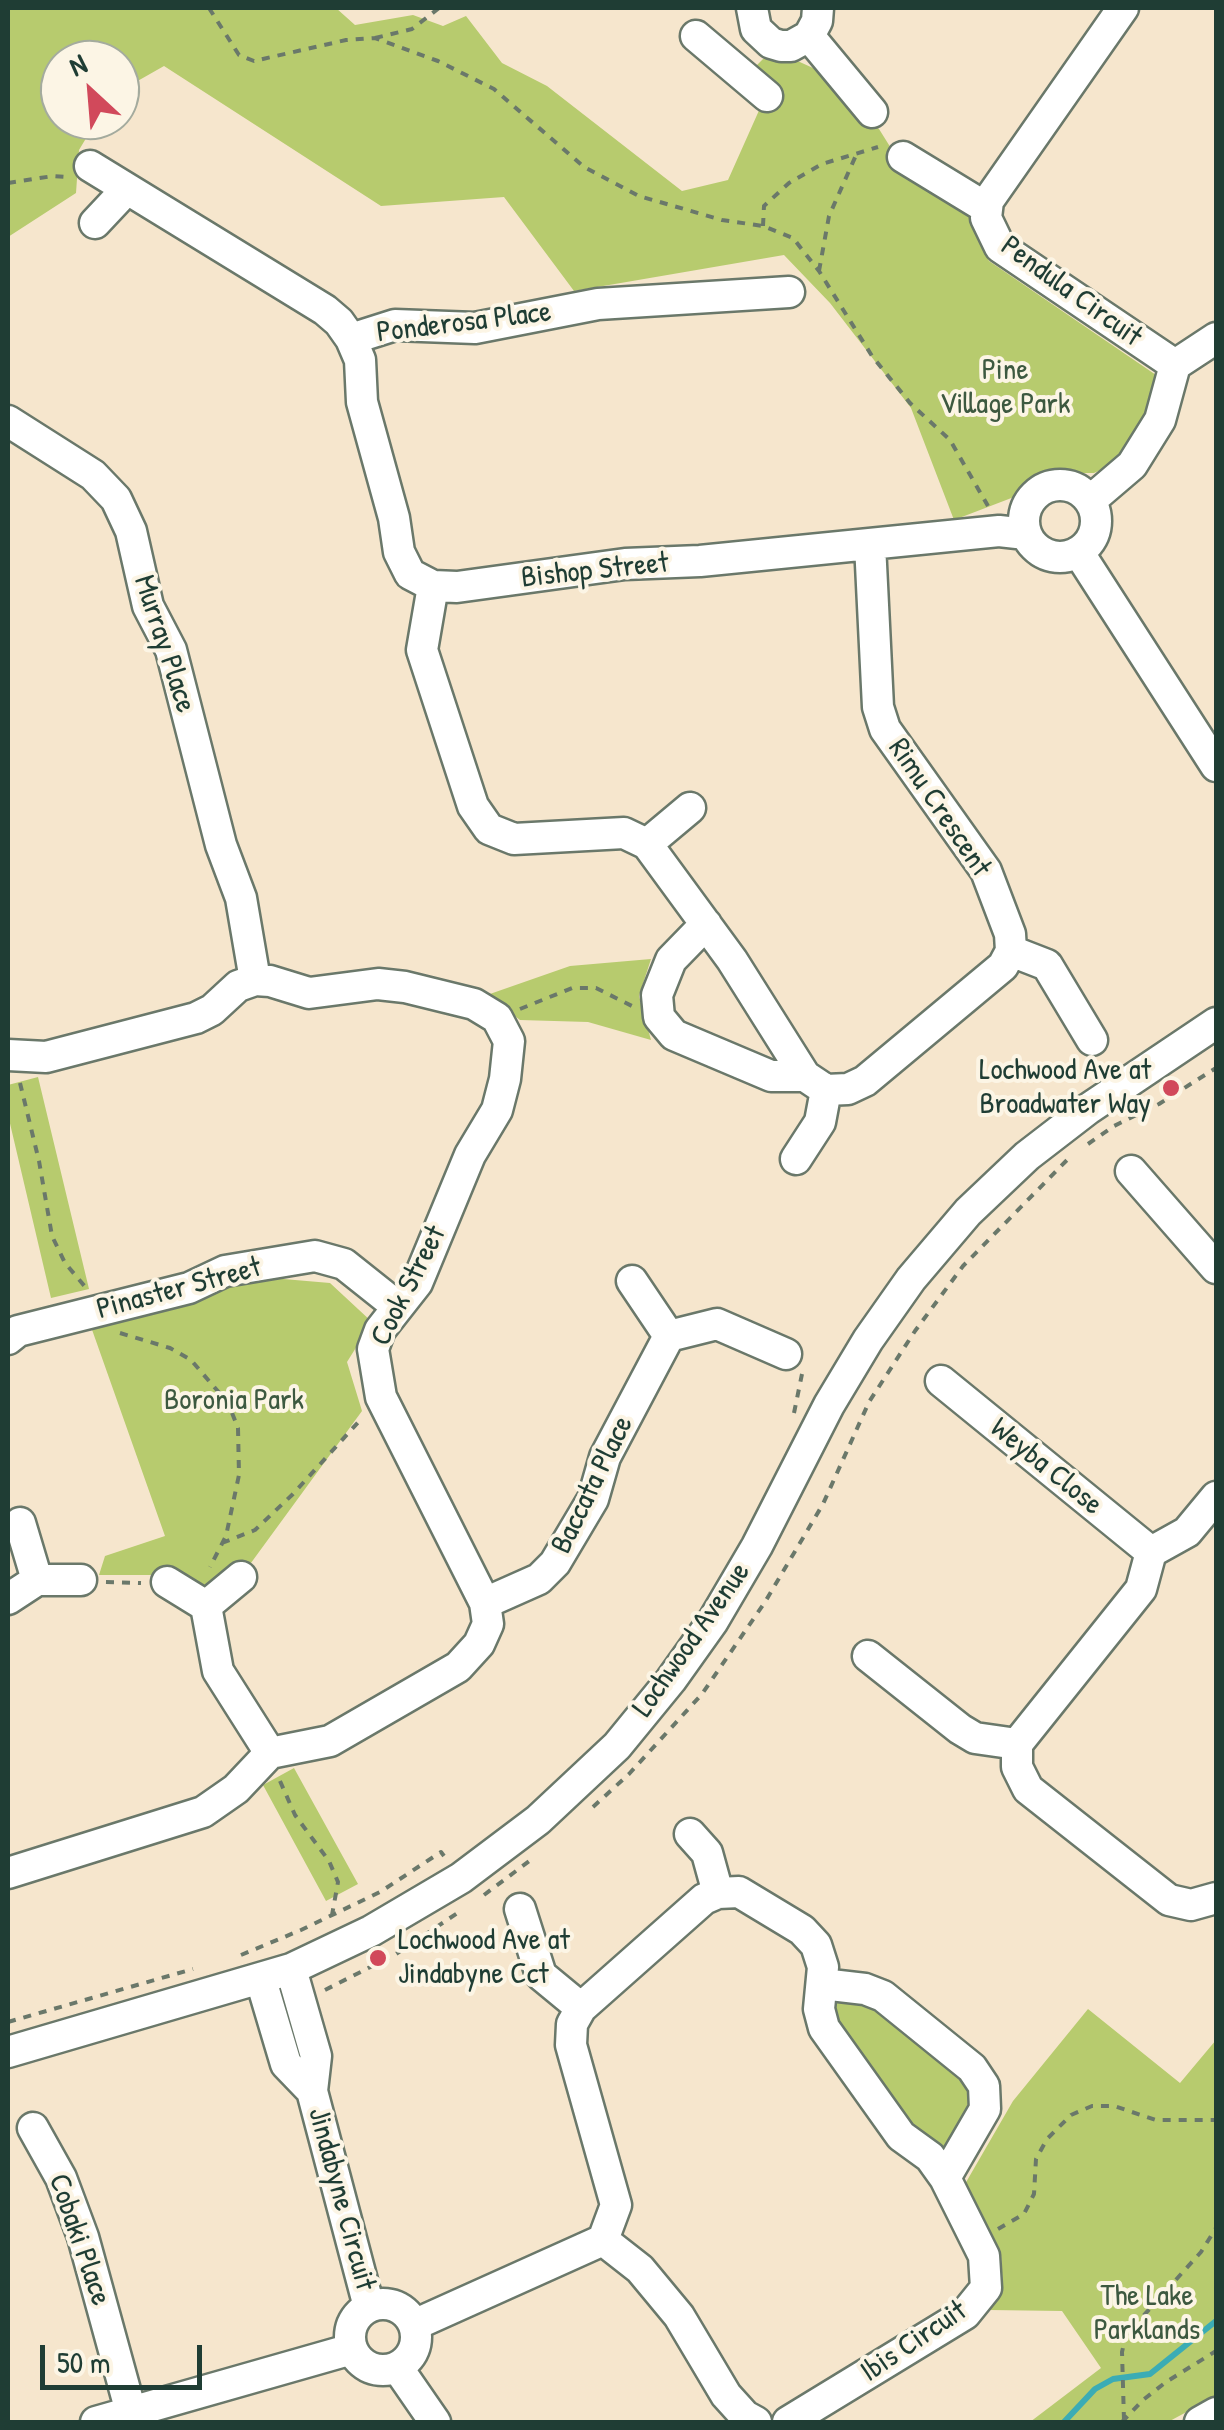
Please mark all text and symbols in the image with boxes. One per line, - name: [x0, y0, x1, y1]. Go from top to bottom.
- north arrow: [40, 40, 140, 140]
- text: N: [63, 44, 93, 85]
- street label: Pendula Circuit: [993, 229, 1149, 355]
- street label: Ponderosa Place: [375, 294, 553, 352]
- park label: Pine Village Park: [940, 353, 1070, 424]
- street label: Bishop Street: [520, 545, 670, 597]
- street label: Murray Place: [125, 571, 203, 717]
- street label: Rimu Crescent: [880, 732, 998, 884]
- place label: Lochwood Ave at Broadwater Way: [979, 1053, 1151, 1124]
- marker: Lochwood Ave at Broadwater Way: [1160, 1077, 1182, 1099]
- street label: Cook Street: [363, 1220, 455, 1352]
- street label: Pinaster Street: [93, 1250, 265, 1328]
- park label: Boronia Park: [164, 1383, 304, 1419]
- street label: Baccata Place: [544, 1410, 642, 1560]
- street label: Weyba Close: [983, 1411, 1109, 1523]
- street label: Lochwood Avenue: [626, 1556, 758, 1724]
- place label: Lochwood Ave at Jindabyne Cct: [398, 1923, 570, 1994]
- marker: Lochwood Ave at Jindabyne Cct: [367, 1947, 389, 1969]
- street label: Jindabyne Circuit: [299, 2104, 383, 2294]
- street label: Cobaki Place: [40, 2170, 118, 2310]
- park label: The Lake Parklands: [1094, 2279, 1200, 2350]
- street label: Ibis Circuit: [854, 2294, 974, 2390]
- scale bar: [45, 2325, 208, 2387]
- text: 50 m: [57, 2342, 110, 2382]

